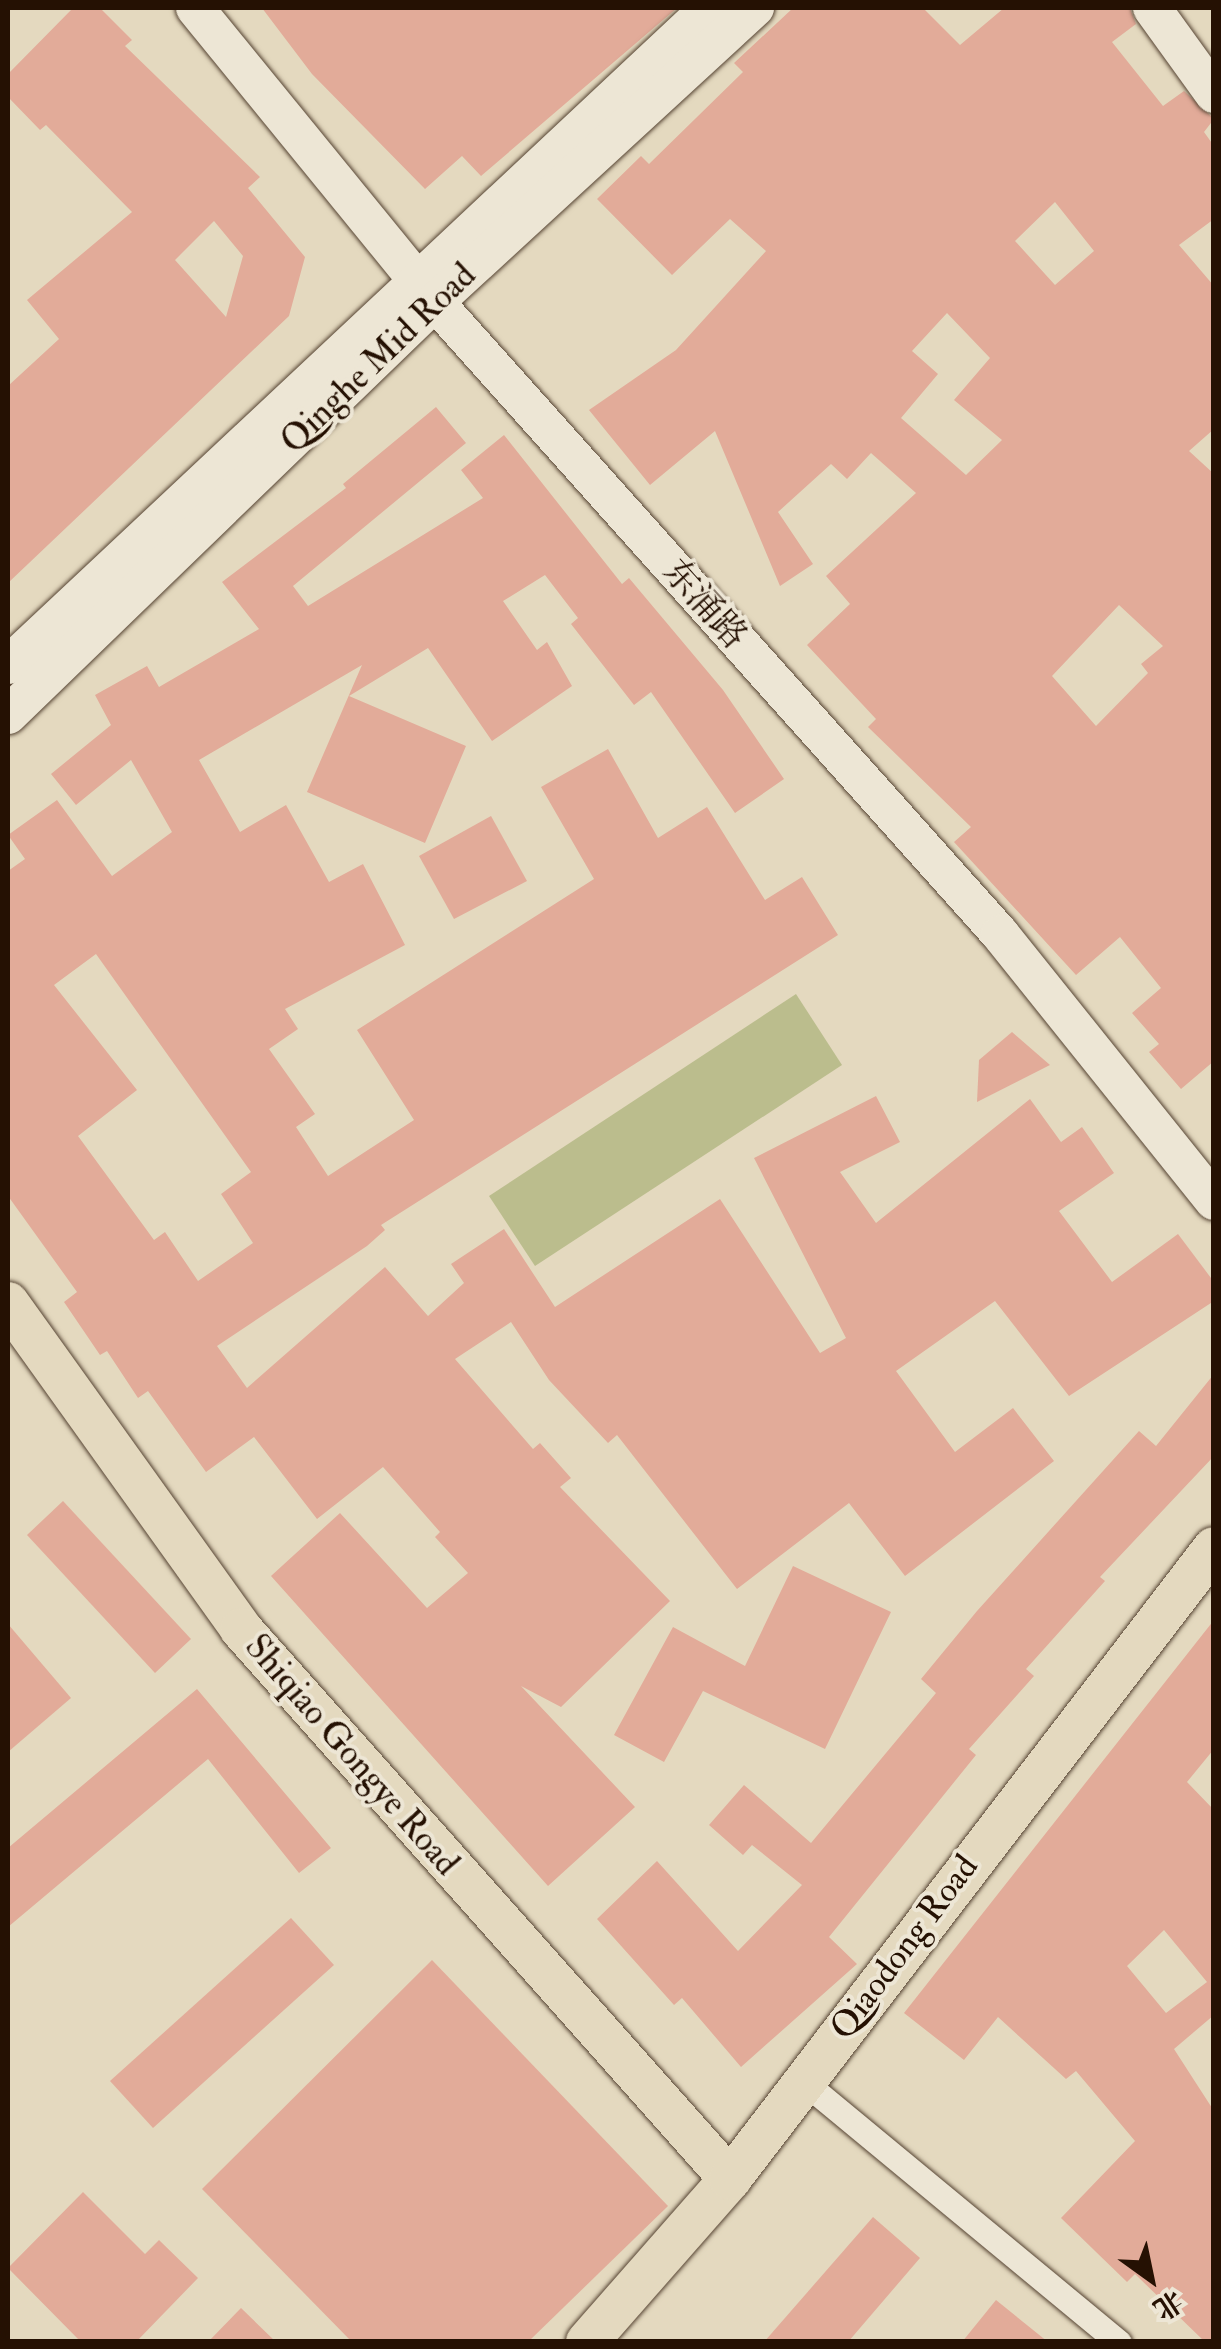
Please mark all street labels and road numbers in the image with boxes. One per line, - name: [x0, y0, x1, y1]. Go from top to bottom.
- street label: Qinghe Mid Road: [272, 254, 484, 462]
- street label: 东涌路: [654, 551, 756, 657]
- street label: Shiqiao Gongye Road: [236, 1626, 468, 1884]
- street label: Qiaodong Road: [821, 1847, 987, 2047]

